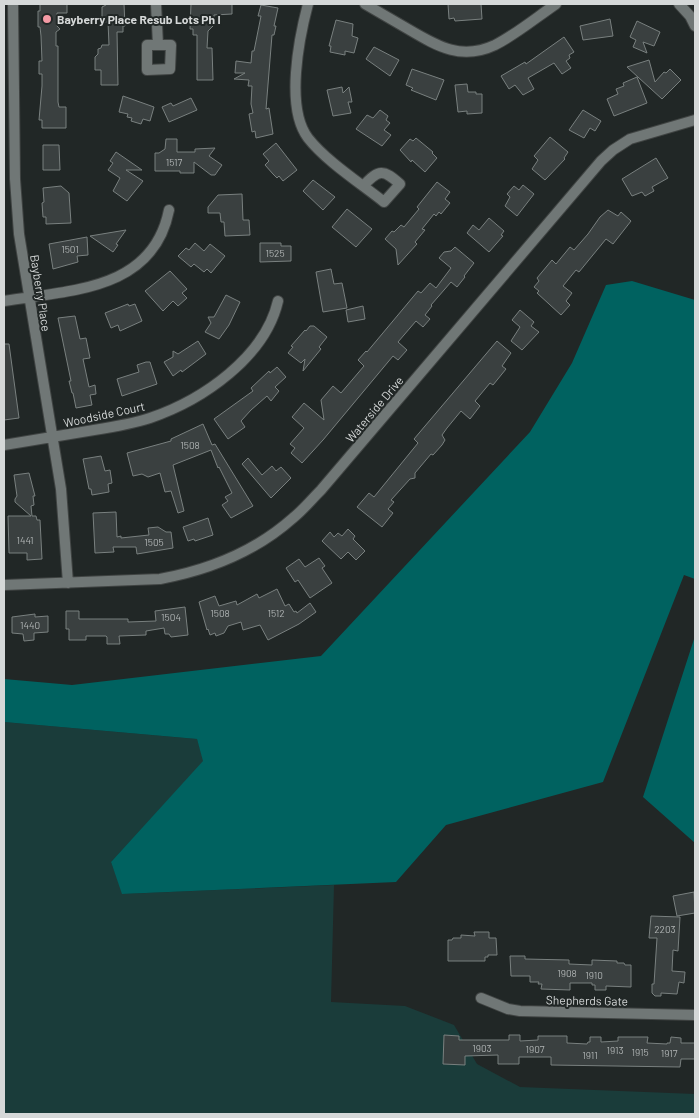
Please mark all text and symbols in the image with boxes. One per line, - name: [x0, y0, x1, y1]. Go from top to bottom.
- place label: Bayberry Place Resub Lots Ph I: [57, 12, 221, 26]
- marker: Bayberry Place Resub Lots Ph I: [41, 13, 53, 25]
- house number: 1517: [166, 156, 183, 168]
- house number: 1501: [61, 243, 79, 255]
- house number: 1525: [265, 247, 285, 259]
- street label: Bayberry Place: [28, 254, 54, 332]
- street label: Waterside Drive: [342, 373, 406, 445]
- street label: Woodside Court: [62, 399, 146, 429]
- house number: 1508: [180, 439, 200, 451]
- house number: 1441: [16, 534, 34, 546]
- house number: 1505: [144, 536, 164, 548]
- house number: 1508: [210, 607, 230, 619]
- house number: 1512: [267, 607, 285, 619]
- house number: 1504: [161, 611, 181, 623]
- house number: 1440: [20, 619, 40, 631]
- house number: 2203: [654, 923, 676, 935]
- house number: 1908: [557, 967, 577, 979]
- house number: 1910: [585, 969, 603, 981]
- street label: Shepherds Gate: [546, 992, 628, 1008]
- house number: 1903: [472, 1042, 492, 1054]
- house number: 1907: [525, 1043, 545, 1055]
- house number: 1913: [606, 1044, 624, 1056]
- house number: 1915: [631, 1046, 649, 1058]
- house number: 1917: [661, 1047, 678, 1059]
- house number: 1911: [582, 1049, 598, 1061]

